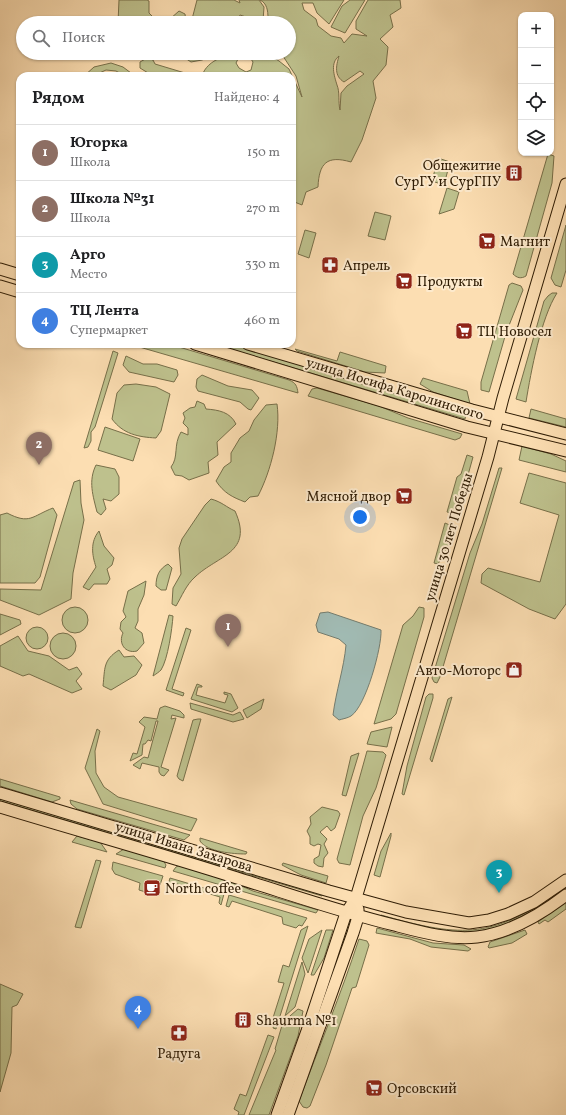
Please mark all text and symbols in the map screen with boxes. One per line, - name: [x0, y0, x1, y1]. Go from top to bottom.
- map controls: [518, 12, 554, 156]
- button: +: [518, 12, 554, 48]
- search box: [16, 16, 296, 60]
- icon: search: [30, 27, 52, 49]
- text: Поиск: [62, 28, 105, 49]
- button: −: [518, 48, 554, 84]
- button: locate: [518, 84, 554, 120]
- text: Рядом: [32, 87, 85, 110]
- text: Найдено: 4: [214, 89, 280, 107]
- button: layers: [518, 120, 554, 156]
- text: Югорка: [70, 133, 128, 154]
- text: 1: [42, 144, 48, 162]
- text: 150 m: [247, 144, 280, 162]
- text: Школа: [70, 154, 110, 172]
- place label: Общежитие СурГУ и СурГПУ: [395, 157, 501, 192]
- building icon: Общежитие СурГУ и СурГПУ: [504, 163, 524, 183]
- text: Школа №31: [70, 189, 154, 210]
- text: 2: [42, 200, 48, 218]
- text: 270 m: [246, 200, 280, 218]
- text: Школа: [70, 210, 110, 228]
- supermarket icon: Магнит: [477, 231, 497, 251]
- place label: Магнит: [500, 233, 550, 252]
- text: Арго: [70, 245, 106, 266]
- pharmacy icon: Апрель: [320, 255, 340, 275]
- text: 3: [42, 256, 48, 274]
- text: 330 m: [245, 256, 280, 274]
- place label: Апрель: [343, 257, 390, 276]
- text: Место: [70, 266, 107, 284]
- supermarket icon: Продукты: [394, 271, 414, 291]
- place label: Продукты: [417, 273, 483, 292]
- text: ТЦ Лента: [70, 301, 139, 322]
- text: 4: [41, 312, 49, 330]
- text: 460 m: [244, 312, 280, 330]
- supermarket icon: ТЦ Новосел: [454, 321, 474, 341]
- text: Супермаркет: [70, 322, 148, 340]
- place label: ТЦ Новосел: [477, 323, 552, 342]
- street label: улица Иосифа Каролинского: [303, 353, 486, 426]
- pin: 2: [26, 432, 52, 465]
- street label: улица 30 лет Победы: [421, 471, 478, 604]
- supermarket icon: Мясной двор: [394, 486, 414, 506]
- place label: Мясной двор: [307, 488, 391, 507]
- your location: [350, 507, 370, 527]
- pin: 1: [215, 614, 241, 647]
- shop icon: Авто-Моторс: [504, 660, 524, 680]
- place label: Авто-Моторс: [416, 662, 501, 681]
- street label: улица Ивана Захарова: [112, 817, 255, 877]
- pin: 3: [486, 860, 512, 893]
- cafe icon: North coffee: [142, 878, 162, 898]
- place label: North coffee: [165, 880, 241, 899]
- pin: 4: [125, 996, 151, 1029]
- building icon: Shaurma №1: [233, 1010, 253, 1030]
- place label: Shaurma №1: [256, 1012, 337, 1031]
- pharmacy icon: Радуга: [169, 1023, 189, 1043]
- place label: Радуга: [157, 1045, 201, 1064]
- supermarket icon: Орсовский: [364, 1078, 384, 1098]
- place label: Орсовский: [387, 1080, 457, 1099]

